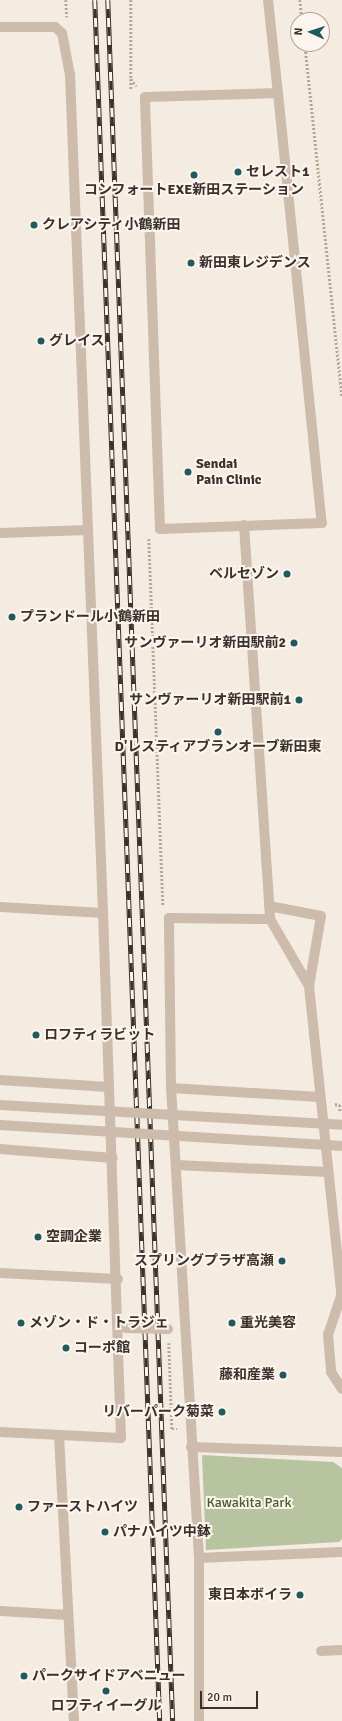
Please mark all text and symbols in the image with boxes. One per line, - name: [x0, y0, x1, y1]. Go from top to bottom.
- north arrow: [290, 12, 330, 52]
- text: N: [292, 27, 305, 36]
- place label: セレスト1: [246, 164, 310, 180]
- marker: セレスト1: [233, 167, 243, 177]
- marker: コンフォートEXE新田ステーション: [189, 170, 199, 180]
- place label: コンフォートEXE新田ステーション: [84, 182, 304, 198]
- place label: クレアシティ小鶴新田: [42, 217, 182, 233]
- marker: クレアシティ小鶴新田: [29, 220, 39, 230]
- place label: 新田東レジデンス: [199, 255, 311, 271]
- marker: 新田東レジデンス: [186, 258, 196, 268]
- place label: グレイス: [49, 333, 105, 349]
- marker: グレイス: [36, 336, 46, 346]
- place label: Sendai Pain Clinic: [196, 456, 261, 488]
- marker: Sendai Pain Clinic: [183, 467, 193, 477]
- place label: ベルセゾン: [209, 566, 279, 582]
- marker: ベルセゾン: [282, 569, 292, 579]
- place label: プランドール小鶴新田: [20, 609, 160, 625]
- marker: プランドール小鶴新田: [7, 612, 17, 622]
- place label: サンヴァーリオ新田駅前2: [124, 635, 286, 651]
- marker: サンヴァーリオ新田駅前2: [289, 638, 299, 648]
- place label: サンヴァーリオ新田駅前1: [129, 692, 291, 708]
- marker: サンヴァーリオ新田駅前1: [294, 695, 304, 705]
- marker: D'レスティアブランオーブ新田東: [213, 727, 223, 737]
- place label: D'レスティアブランオーブ新田東: [114, 739, 322, 755]
- place label: ロフティラビット: [44, 1027, 156, 1043]
- marker: ロフティラビット: [31, 1030, 41, 1040]
- place label: 空調企業: [46, 1229, 102, 1245]
- marker: 空調企業: [33, 1232, 43, 1242]
- place label: スプリングプラザ高瀬: [134, 1253, 274, 1269]
- marker: スプリングプラザ高瀬: [277, 1256, 287, 1266]
- place label: メゾン・ド・トラジェ: [29, 1315, 169, 1331]
- place label: 重光美容: [240, 1315, 296, 1331]
- marker: メゾン・ド・トラジェ: [16, 1318, 26, 1328]
- marker: 重光美容: [227, 1318, 237, 1328]
- place label: コーポ館: [74, 1340, 130, 1356]
- marker: コーポ館: [61, 1343, 71, 1353]
- place label: 藤和産業: [219, 1367, 275, 1383]
- marker: 藤和産業: [278, 1370, 288, 1380]
- place label: リバーパーク菊菜: [102, 1404, 214, 1420]
- marker: リバーパーク菊菜: [217, 1407, 227, 1417]
- park label: Kawakita Park: [207, 1495, 291, 1511]
- place label: ファーストハイツ: [27, 1499, 139, 1515]
- marker: ファーストハイツ: [14, 1502, 24, 1512]
- place label: パナハイツ中鉢: [113, 1524, 211, 1540]
- marker: パナハイツ中鉢: [100, 1527, 110, 1537]
- place label: 東日本ボイラ: [208, 1587, 292, 1603]
- marker: 東日本ボイラ: [295, 1590, 305, 1600]
- place label: パークサイドアベニュー: [32, 1668, 186, 1684]
- marker: パークサイドアベニュー: [19, 1671, 29, 1681]
- scale bar: [202, 1683, 260, 1709]
- marker: ロフティイーグル: [101, 1686, 111, 1696]
- text: 20 m: [207, 1690, 232, 1705]
- place label: ロフティイーグル: [50, 1698, 162, 1714]

